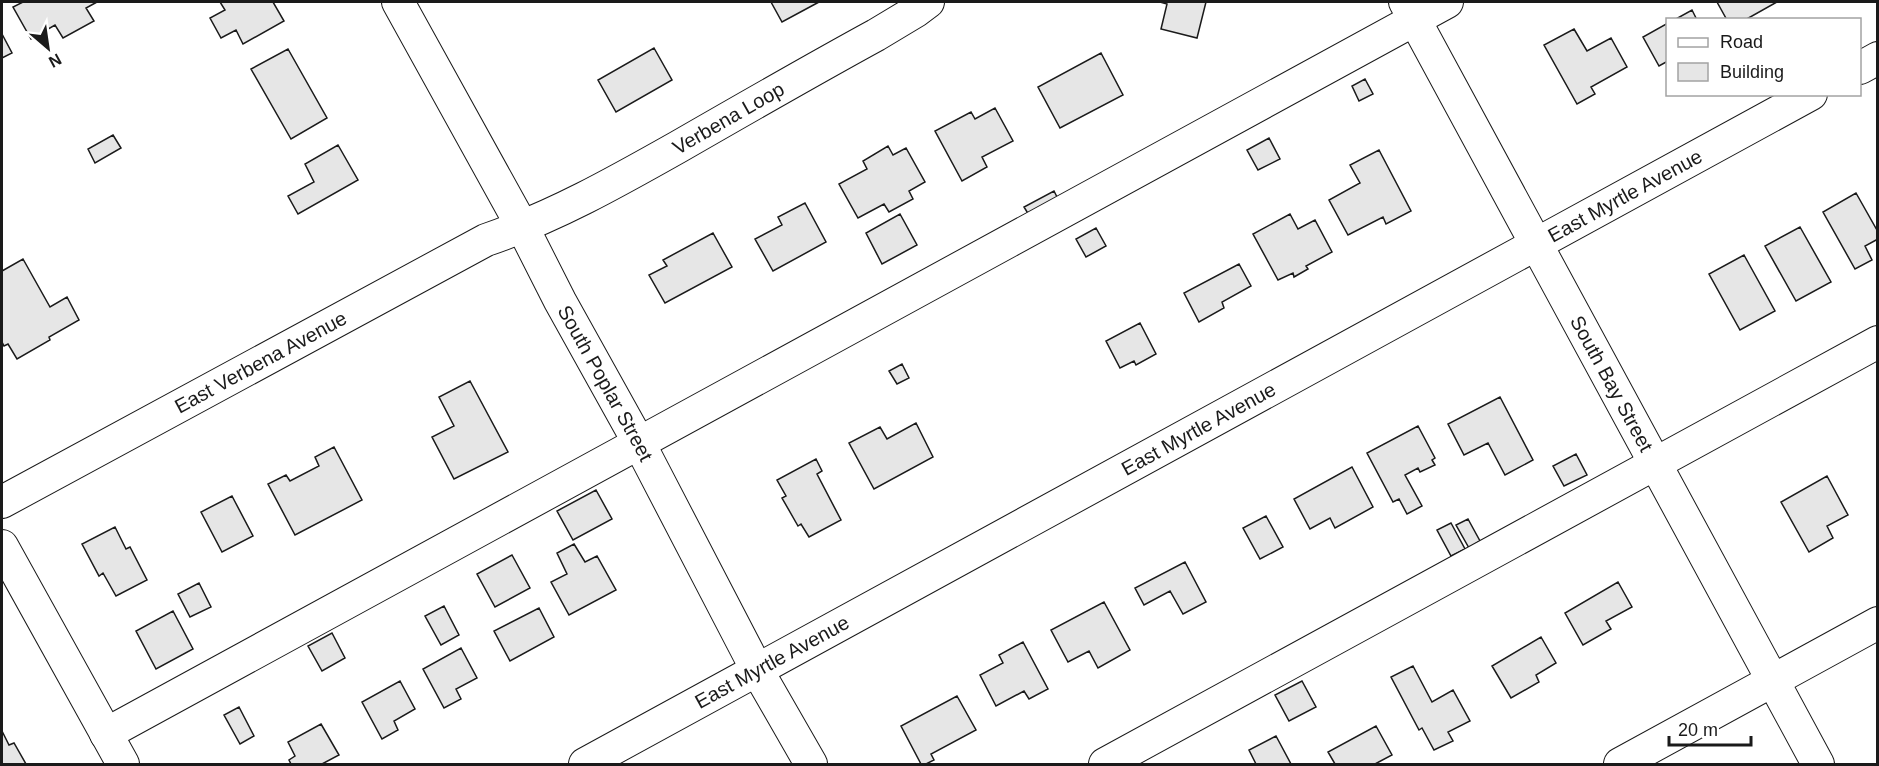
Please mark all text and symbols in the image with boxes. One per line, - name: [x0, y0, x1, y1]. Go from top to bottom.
- north arrow: [18, 18, 78, 78]
- legend: [1666, 18, 1861, 96]
- text: Road: [1720, 32, 1763, 52]
- text: N: [46, 50, 64, 71]
- text: Building: [1720, 62, 1784, 82]
- street label: Verbena Loop: [669, 78, 788, 159]
- street label: East Myrtle Avenue: [1544, 145, 1706, 247]
- street label: South Poplar Street: [554, 301, 658, 465]
- street label: East Verbena Avenue: [171, 307, 350, 417]
- street label: South Bay Street: [1566, 312, 1658, 456]
- street label: East Myrtle Avenue: [1118, 378, 1279, 480]
- street label: East Myrtle Avenue: [691, 611, 853, 713]
- scale bar: [1669, 709, 1752, 747]
- text: 20 m: [1678, 720, 1718, 740]

